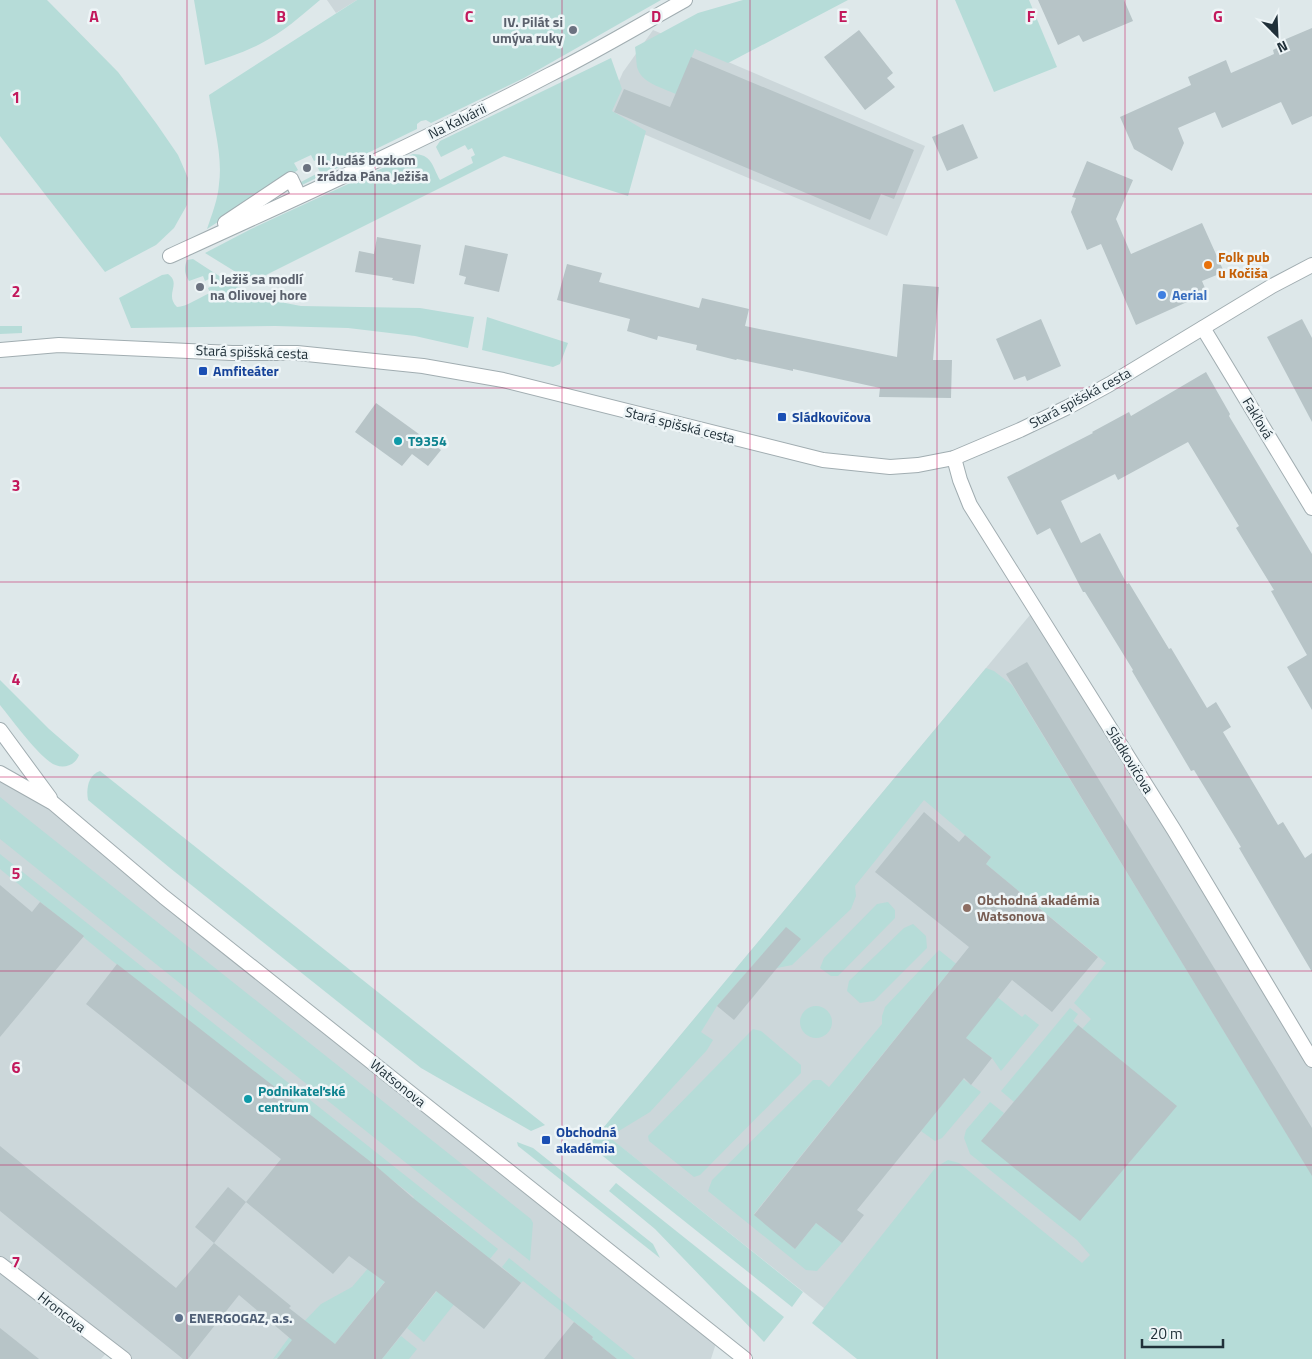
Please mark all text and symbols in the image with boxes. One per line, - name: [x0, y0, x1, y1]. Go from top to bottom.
- text: A: [89, 4, 99, 28]
- text: B: [276, 4, 286, 28]
- text: C: [465, 4, 474, 28]
- text: D: [651, 4, 661, 28]
- text: E: [839, 4, 848, 28]
- text: F: [1027, 4, 1036, 28]
- text: G: [1213, 4, 1223, 28]
- north arrow: [1252, 10, 1302, 60]
- place label: IV. Pilát si umýva ruky: [492, 11, 563, 48]
- marker: IV. Pilát si umýva ruky: [567, 24, 579, 36]
- text: N: [1274, 36, 1291, 59]
- text: 1: [12, 85, 20, 109]
- street label: Na Kalvárii: [424, 97, 489, 144]
- place label: II. Judáš bozkom zrádza Pána Ježiša: [317, 149, 428, 186]
- marker: II. Judáš bozkom zrádza Pána Ježiša: [301, 162, 313, 174]
- place label: Folk pub u Kočiša: [1218, 246, 1270, 283]
- marker: Folk pub u Kočiša: [1202, 259, 1214, 271]
- place label: I. Ježiš sa modlí na Olivovej hore: [210, 268, 307, 305]
- text: 2: [12, 279, 20, 303]
- marker: I. Ježiš sa modlí na Olivovej hore: [194, 281, 206, 293]
- place label: Aerial: [1172, 284, 1207, 305]
- marker: Aerial: [1156, 289, 1168, 301]
- street label: Stará spišská cesta: [195, 339, 309, 364]
- place label: Amfiteáter: [213, 360, 279, 381]
- street label: Stará spišská cesta: [1025, 362, 1134, 433]
- marker: Amfiteáter: [197, 365, 209, 377]
- street label: Fakľová: [1238, 393, 1279, 443]
- street label: Stará spišská cesta: [623, 401, 737, 448]
- place label: Sládkovičova: [792, 406, 871, 427]
- marker: Sládkovičova: [776, 411, 788, 423]
- place label: T9354: [408, 430, 447, 451]
- marker: T9354: [392, 435, 404, 447]
- text: 3: [12, 473, 20, 497]
- text: 4: [12, 667, 21, 691]
- street label: Sládkovičova: [1101, 722, 1159, 797]
- text: 5: [12, 861, 21, 885]
- place label: Obchodná akadémia Watsonova: [977, 889, 1100, 926]
- marker: Obchodná akadémia Watsonova: [961, 902, 973, 914]
- street label: Watsonova: [366, 1054, 431, 1112]
- text: 6: [12, 1055, 21, 1079]
- place label: Podnikateľské centrum: [258, 1080, 345, 1117]
- marker: Podnikateľské centrum: [242, 1093, 254, 1105]
- place label: Obchodná akadémia: [556, 1121, 617, 1158]
- marker: Obchodná akadémia: [540, 1134, 552, 1146]
- text: 7: [12, 1250, 20, 1274]
- street label: Hroncova: [34, 1286, 91, 1337]
- place label: ENERGOGAZ, a.s.: [189, 1307, 293, 1328]
- marker: ENERGOGAZ, a.s.: [173, 1312, 185, 1324]
- scale bar: [1142, 1316, 1223, 1348]
- text: 20 m: [1150, 1322, 1183, 1345]

